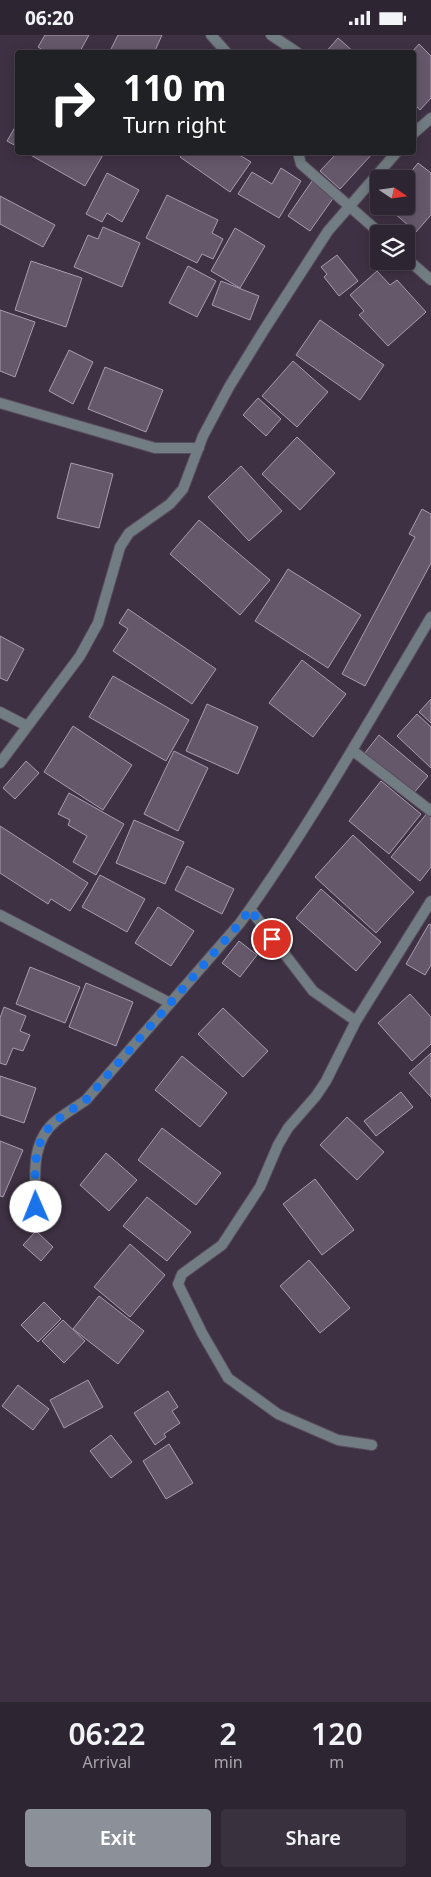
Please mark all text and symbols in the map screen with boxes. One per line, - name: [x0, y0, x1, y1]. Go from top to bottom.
- text: 06:20: [25, 5, 74, 31]
- text: 110 m: [123, 64, 226, 111]
- icon: right: [40, 70, 105, 135]
- text: Turn right: [123, 109, 226, 139]
- north arrow: [370, 170, 415, 215]
- map controls: [370, 170, 415, 270]
- button: layers: [370, 225, 415, 270]
- pin: [251, 918, 293, 960]
- icon: arrive: [258, 925, 286, 953]
- position arrow: [9, 1180, 61, 1232]
- text: 06:22: [68, 1713, 145, 1754]
- text: 2: [220, 1713, 237, 1754]
- text: 120: [311, 1713, 363, 1754]
- text: Arrival: [82, 1751, 131, 1773]
- text: min: [214, 1751, 243, 1773]
- text: m: [329, 1751, 344, 1773]
- button: Exit: [25, 1809, 211, 1867]
- button: Share: [221, 1809, 406, 1867]

